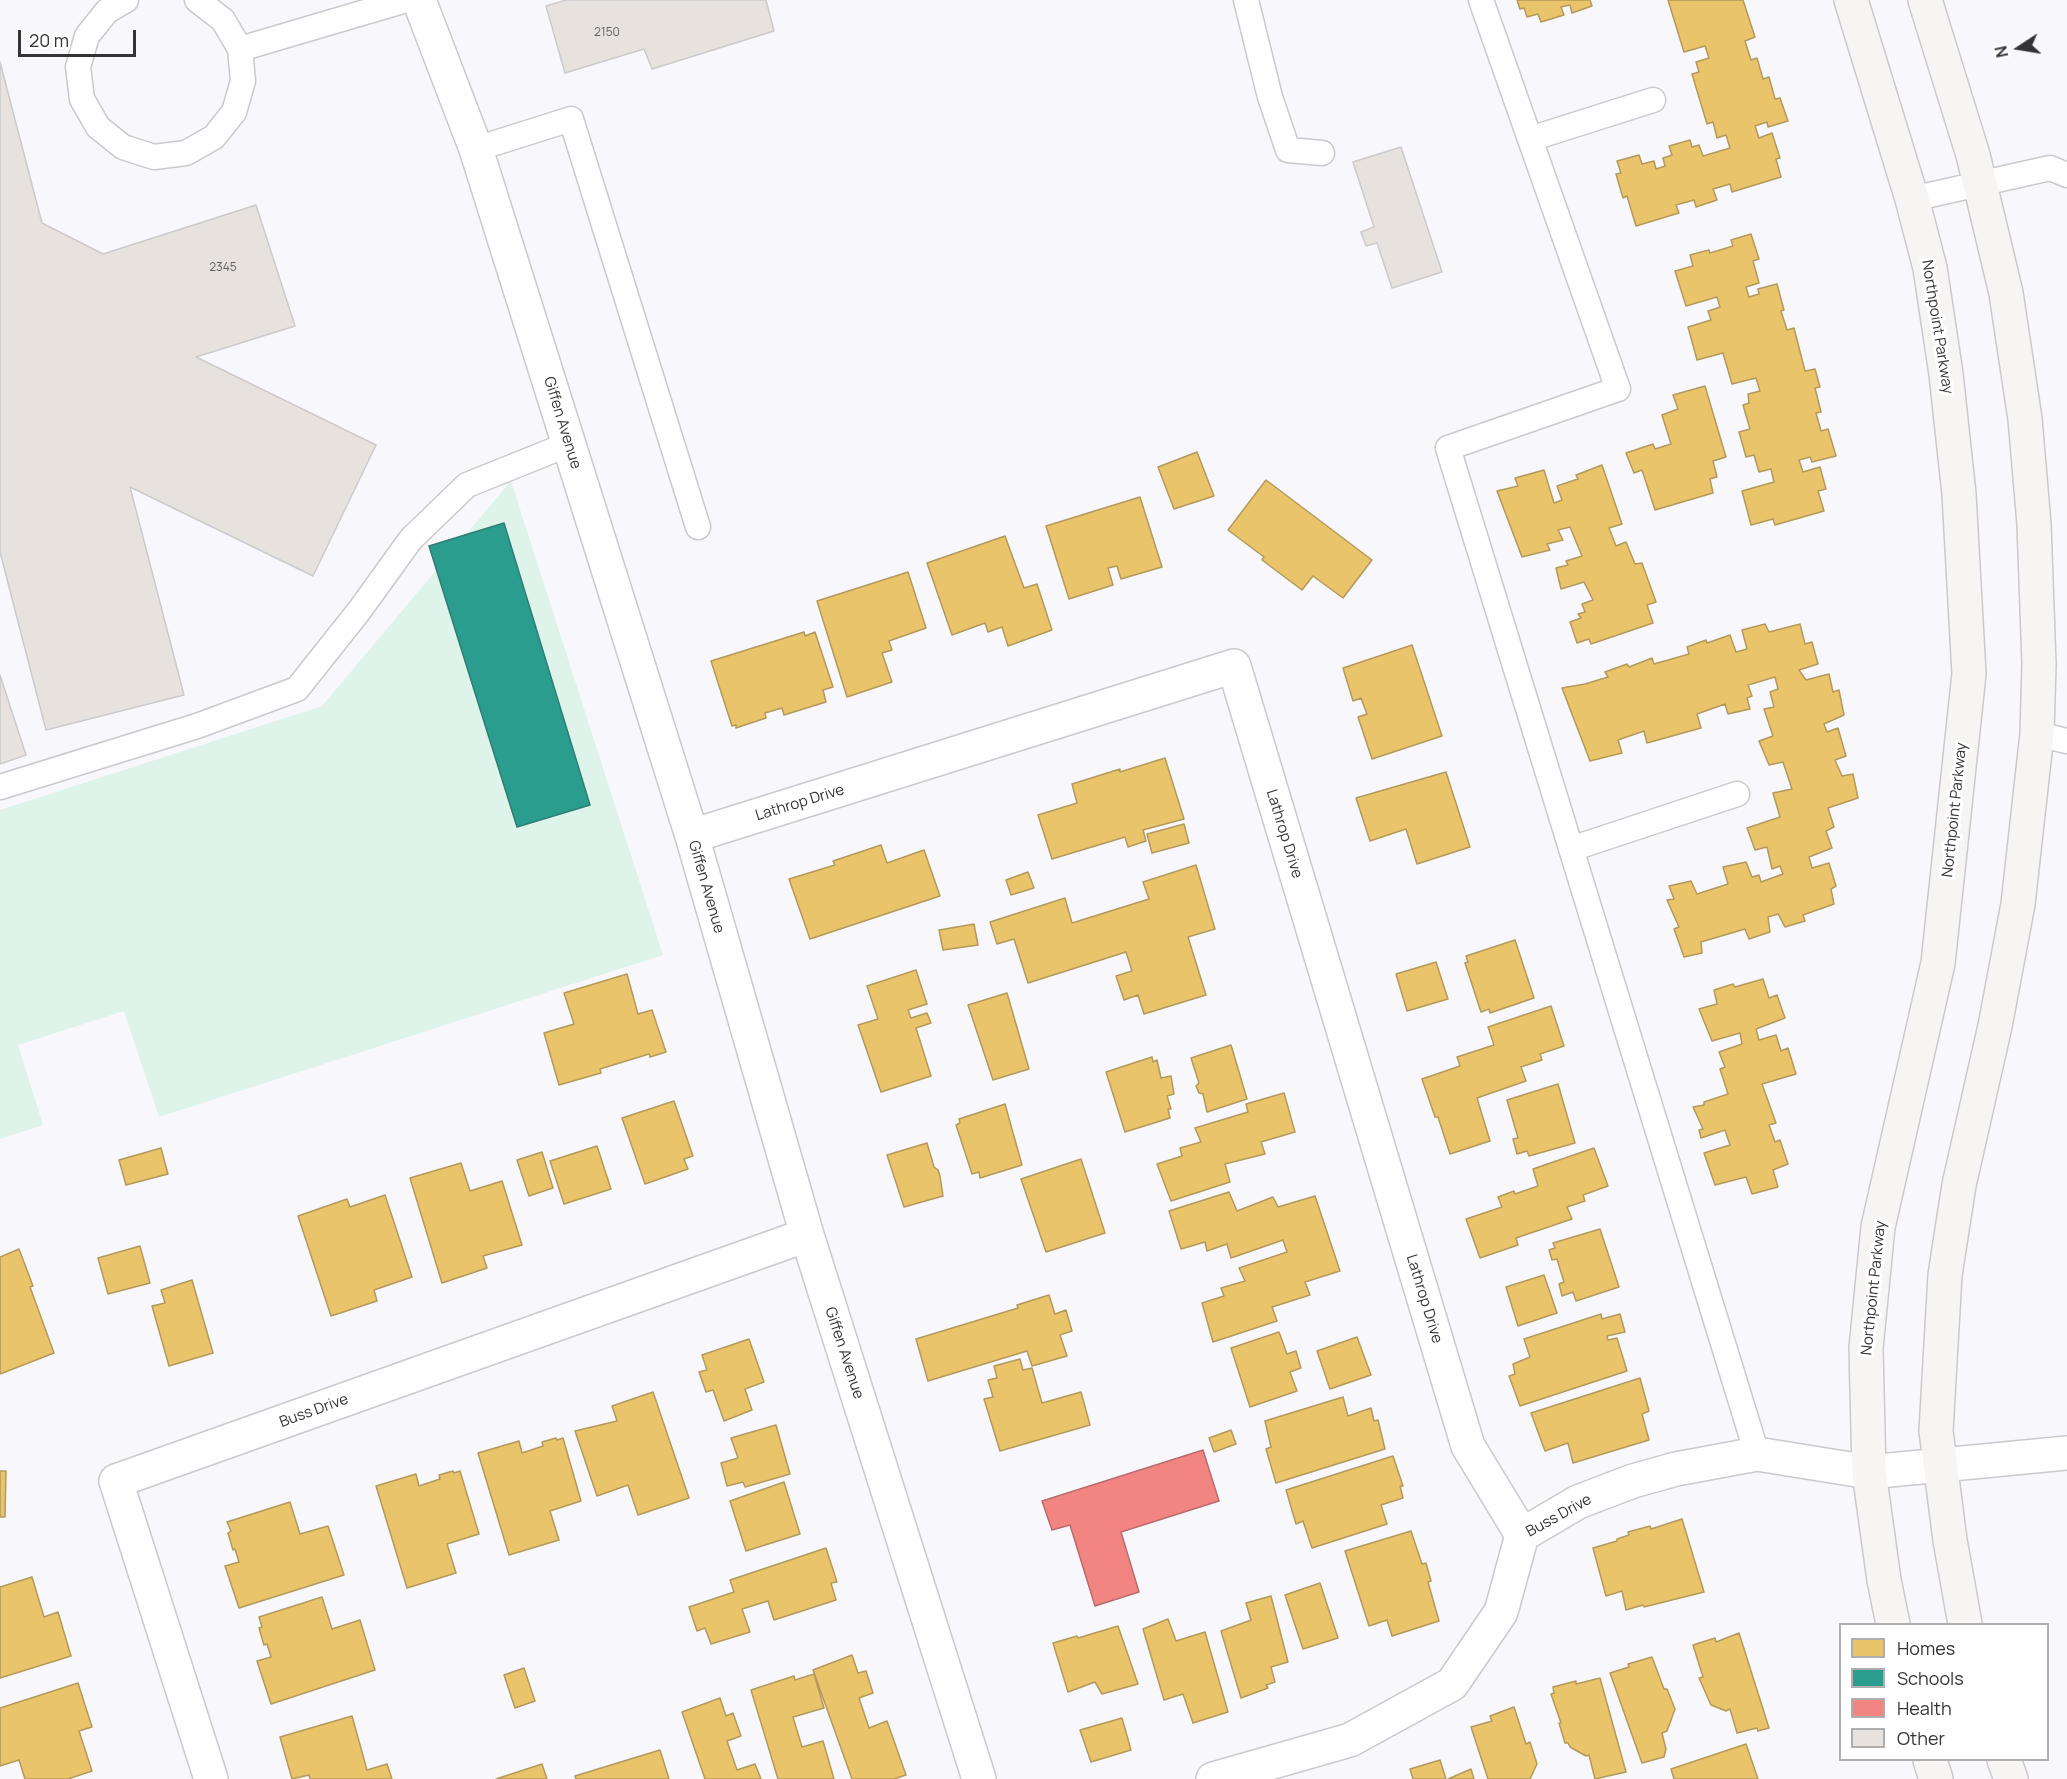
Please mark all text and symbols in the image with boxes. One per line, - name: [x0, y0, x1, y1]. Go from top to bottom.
- scale bar: [21, 18, 140, 56]
- north arrow: [1989, 18, 2049, 78]
- house number: 2150: [594, 26, 620, 40]
- text: 20 m: [29, 28, 69, 52]
- text: N: [1989, 44, 2013, 60]
- street label: Northpoint Parkway: [1918, 259, 1956, 395]
- house number: 2345: [209, 261, 237, 275]
- street label: Giffen Avenue: [539, 375, 585, 471]
- street label: Northpoint Parkway: [1939, 742, 1971, 878]
- street label: Lathrop Drive: [753, 781, 847, 825]
- street label: Lathrop Drive: [1262, 787, 1306, 881]
- street label: Giffen Avenue: [684, 839, 728, 935]
- street label: Northpoint Parkway: [1858, 1220, 1890, 1356]
- street label: Lathrop Drive: [1402, 1252, 1446, 1346]
- street label: Giffen Avenue: [821, 1305, 867, 1401]
- street label: Buss Drive: [277, 1390, 351, 1432]
- street label: Buss Drive: [1523, 1491, 1595, 1541]
- legend: [1839, 1623, 2049, 1761]
- text: Homes: [1897, 1636, 1955, 1660]
- text: Schools: [1897, 1666, 1964, 1690]
- text: Health: [1897, 1696, 1952, 1720]
- text: Other: [1897, 1726, 1945, 1750]

